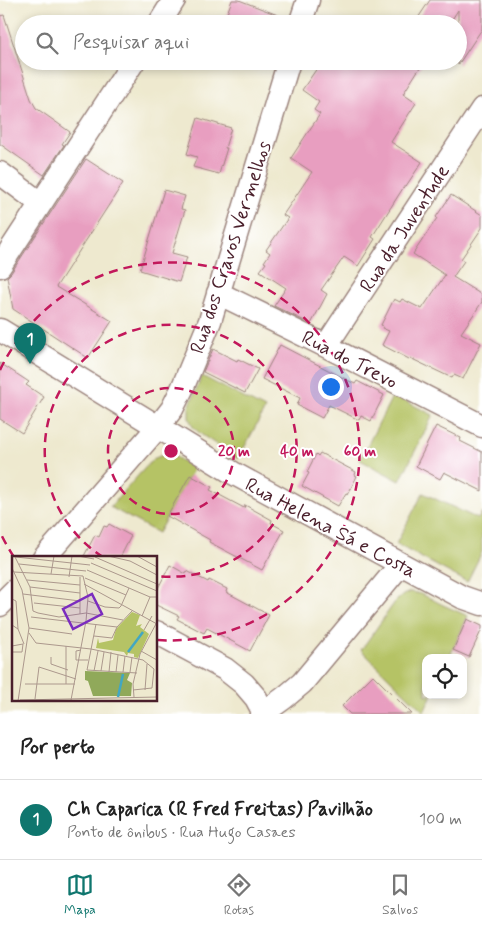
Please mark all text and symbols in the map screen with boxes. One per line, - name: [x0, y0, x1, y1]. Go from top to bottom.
- search box: [15, 15, 467, 70]
- icon: search: [33, 29, 61, 57]
- text: Pesquisar aqui: [73, 30, 189, 55]
- street label: Rua dos Cravos Vermelhos: [184, 137, 279, 357]
- street label: Rua da Juventude: [354, 160, 457, 298]
- pin: 1: [14, 323, 46, 364]
- street label: Rua do Trevo: [297, 325, 402, 396]
- your location: [318, 374, 344, 400]
- centre of rings: [162, 442, 180, 460]
- text: 20 m: [218, 442, 250, 462]
- text: 40 m: [280, 442, 314, 462]
- text: 60 m: [344, 442, 376, 462]
- street label: Rua Helena Sá e Costa: [240, 472, 421, 585]
- inset map: [12, 556, 158, 702]
- map controls: [422, 654, 467, 699]
- button: locate: [422, 654, 467, 699]
- text: Por perto: [20, 733, 95, 761]
- text: Ch Caparica (R Fred Freitas) Pavilhão: [67, 797, 373, 822]
- text: 1: [32, 809, 40, 830]
- text: 100 m: [419, 809, 462, 830]
- text: Ponto de ônibus · Rua Hugo Casaes: [67, 822, 296, 843]
- tab: Mapa: [64, 871, 96, 919]
- tab: Rotas: [224, 871, 254, 919]
- tab: Salvos: [382, 871, 418, 919]

